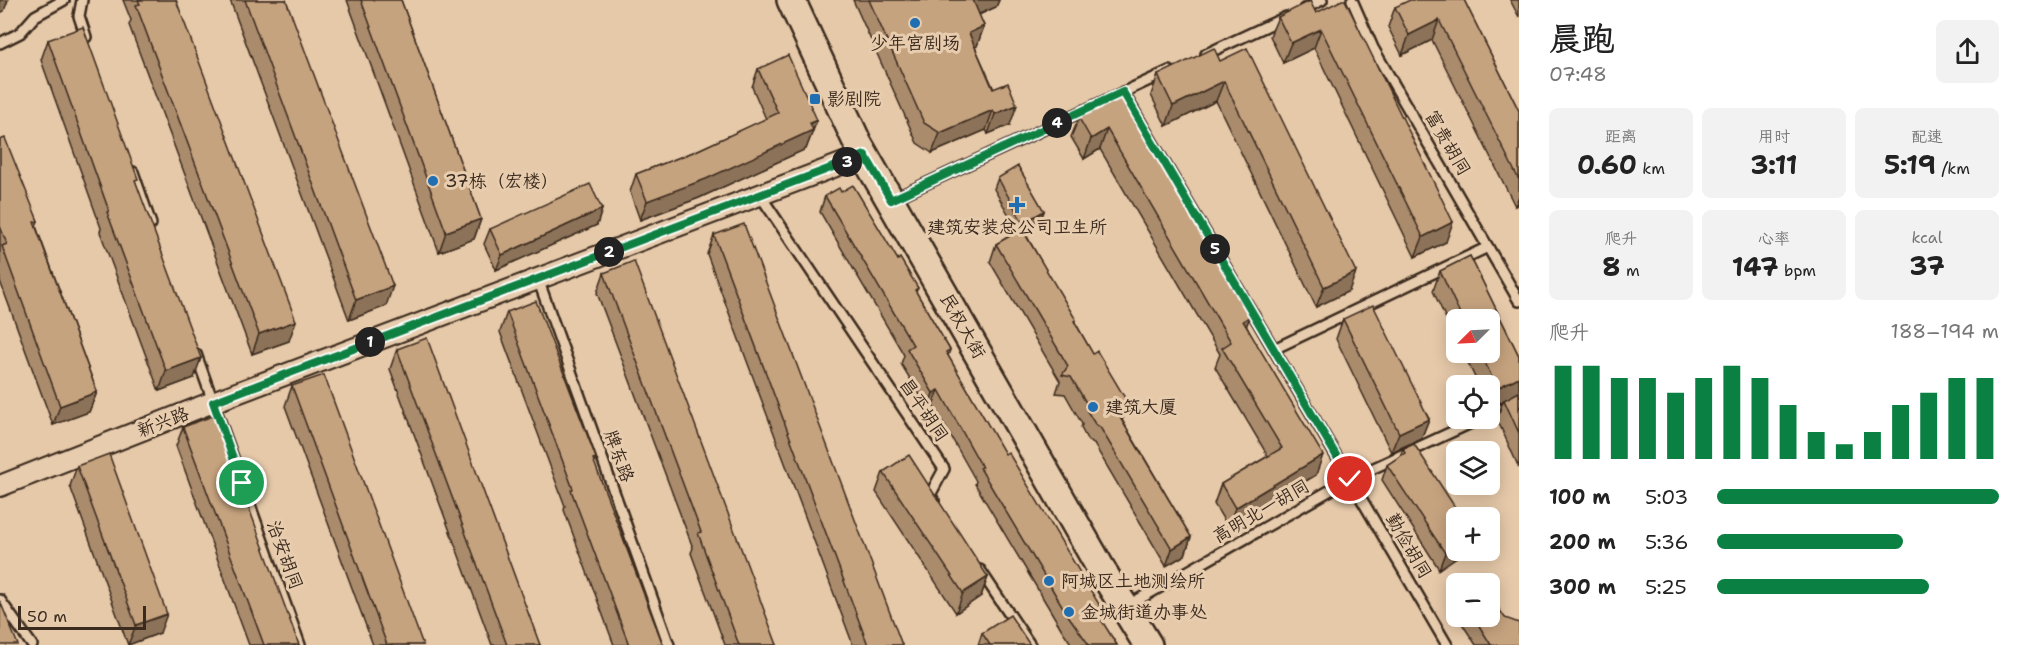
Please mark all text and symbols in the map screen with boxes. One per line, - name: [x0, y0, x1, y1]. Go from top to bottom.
- marker: 少年宫剧场: [908, 16, 922, 30]
- text: 晨跑: [1549, 16, 1615, 61]
- button: share: [1936, 20, 1999, 83]
- place label: 少年宫剧场: [870, 31, 960, 55]
- text: 07:48: [1549, 61, 1607, 87]
- place label: 影剧院: [827, 87, 881, 111]
- marker: 影剧院: [808, 92, 822, 106]
- street label: 富贵胡同: [1420, 106, 1476, 180]
- pin: 4: [1042, 108, 1072, 138]
- text: 4: [1051, 112, 1063, 133]
- text: 距离: [1605, 126, 1637, 147]
- text: 用时: [1758, 126, 1790, 147]
- text: 配速: [1911, 126, 1943, 147]
- pin: 3: [832, 147, 862, 177]
- text: 0.60: [1577, 147, 1637, 182]
- text: 3:11: [1750, 147, 1798, 182]
- text: 5:19: [1884, 147, 1936, 182]
- text: 3: [841, 151, 853, 172]
- text: km: [1637, 158, 1665, 179]
- text: /km: [1936, 158, 1970, 179]
- place label: 37栋（宏楼）: [445, 169, 559, 193]
- marker: 37栋（宏楼）: [426, 174, 440, 188]
- marker: 建筑安装总公司卫生所: [1008, 196, 1026, 214]
- place label: 建筑安装总公司卫生所: [927, 215, 1107, 239]
- text: kcal: [1911, 227, 1943, 248]
- text: 爬升: [1605, 228, 1637, 249]
- text: 心率: [1758, 228, 1790, 249]
- pin: 5: [1200, 234, 1230, 264]
- pin: 2: [594, 237, 624, 267]
- text: 5: [1210, 238, 1220, 259]
- text: 2: [603, 241, 615, 262]
- text: 37: [1909, 248, 1945, 283]
- text: 8: [1602, 249, 1620, 284]
- text: 147: [1732, 249, 1778, 284]
- text: m: [1620, 260, 1640, 281]
- text: bpm: [1778, 260, 1816, 281]
- street label: 民权大街: [935, 289, 991, 363]
- north arrow: [1446, 309, 1500, 363]
- map controls: [1446, 309, 1500, 627]
- text: 188–194 m: [1891, 318, 1999, 344]
- text: 爬升: [1549, 319, 1589, 345]
- pin: 1: [355, 327, 385, 357]
- text: 1: [366, 331, 374, 352]
- street label: 昌平胡同: [894, 373, 954, 447]
- button: locate: [1446, 375, 1500, 429]
- place label: 建筑大厦: [1105, 395, 1177, 419]
- marker: 建筑大厦: [1086, 400, 1100, 414]
- street label: 新兴路: [133, 401, 193, 443]
- street label: 牌东路: [598, 427, 640, 485]
- button: layers: [1446, 441, 1500, 495]
- pin: [1324, 453, 1375, 504]
- pin: [216, 457, 267, 508]
- icon: check: [1333, 462, 1366, 495]
- icon: arrive: [225, 466, 258, 499]
- street label: 高明北一胡同: [1208, 474, 1314, 548]
- text: 100 m: [1549, 484, 1611, 510]
- text: 5:03: [1645, 484, 1688, 510]
- button: +: [1446, 507, 1500, 561]
- street label: 勤俭胡同: [1381, 509, 1437, 583]
- street label: 治安胡同: [261, 517, 309, 593]
- text: 200 m: [1549, 529, 1616, 555]
- text: 5:36: [1645, 529, 1688, 555]
- place label: 阿城区土地测绘所: [1061, 569, 1205, 593]
- button: −: [1446, 573, 1500, 627]
- marker: 阿城区土地测绘所: [1042, 574, 1056, 588]
- text: 300 m: [1549, 574, 1616, 600]
- text: 5:25: [1645, 574, 1687, 600]
- place label: 金城街道办事处: [1081, 600, 1207, 624]
- scale bar: [18, 603, 146, 630]
- marker: 金城街道办事处: [1062, 605, 1076, 619]
- text: 50 m: [27, 606, 67, 627]

